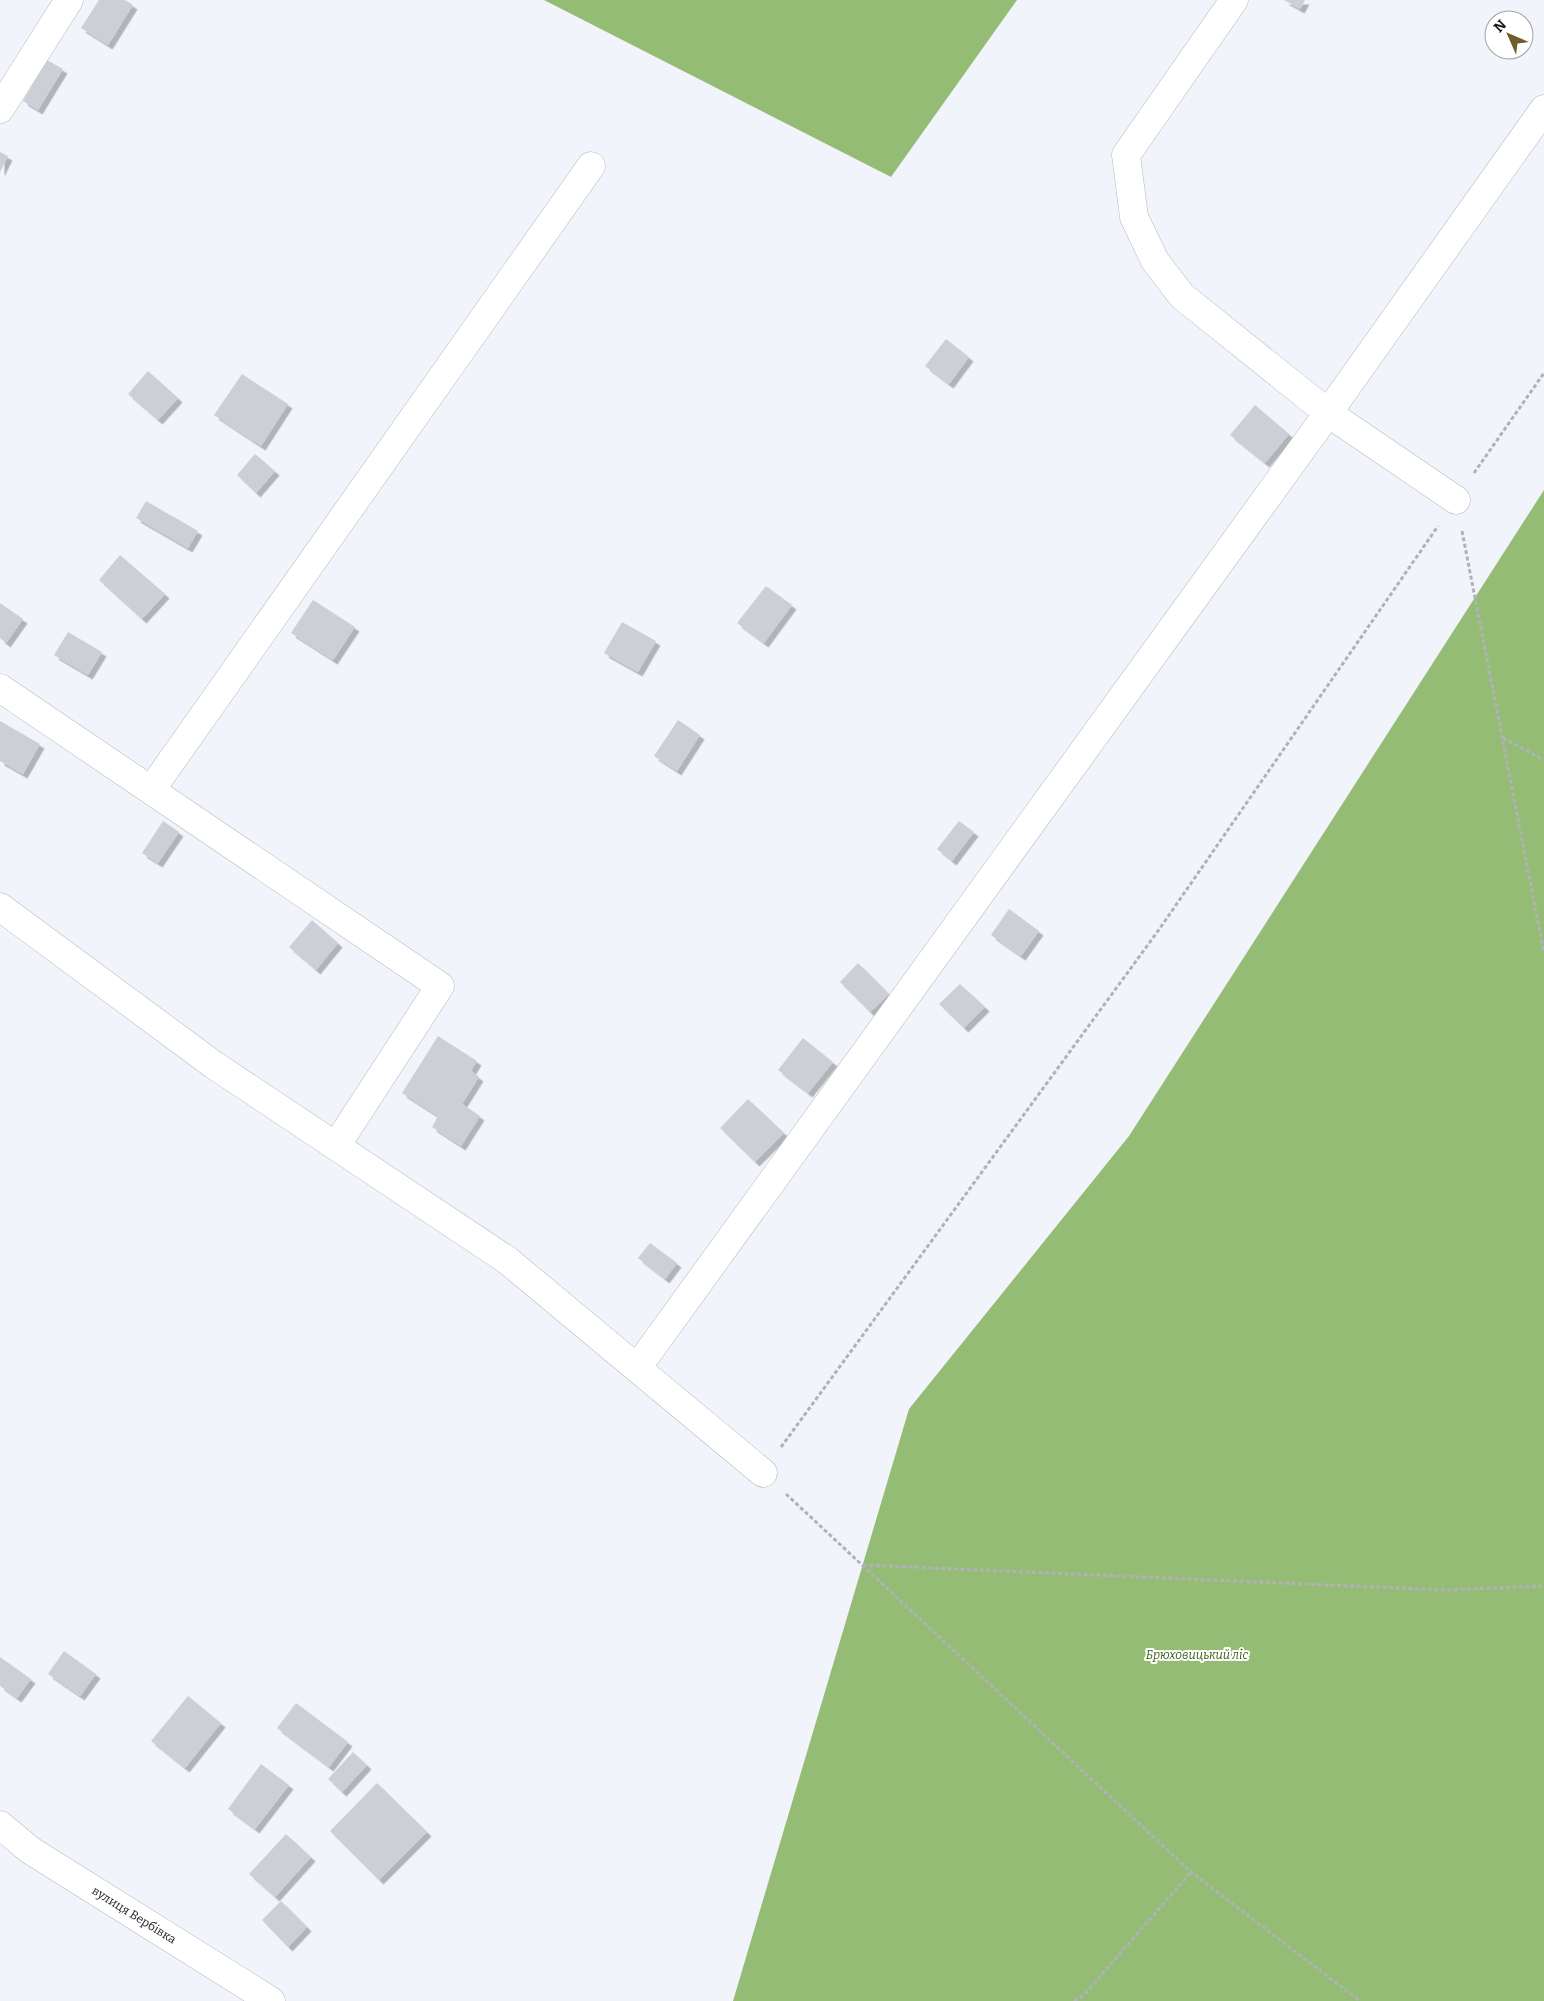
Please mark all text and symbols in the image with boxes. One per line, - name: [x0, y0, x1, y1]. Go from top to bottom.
- north arrow: [1484, 10, 1534, 60]
- text: N: [1490, 16, 1510, 36]
- park label: Брюховицький ліс: [1146, 1648, 1248, 1662]
- street label: вулиця Вербівка: [89, 1884, 179, 1947]

